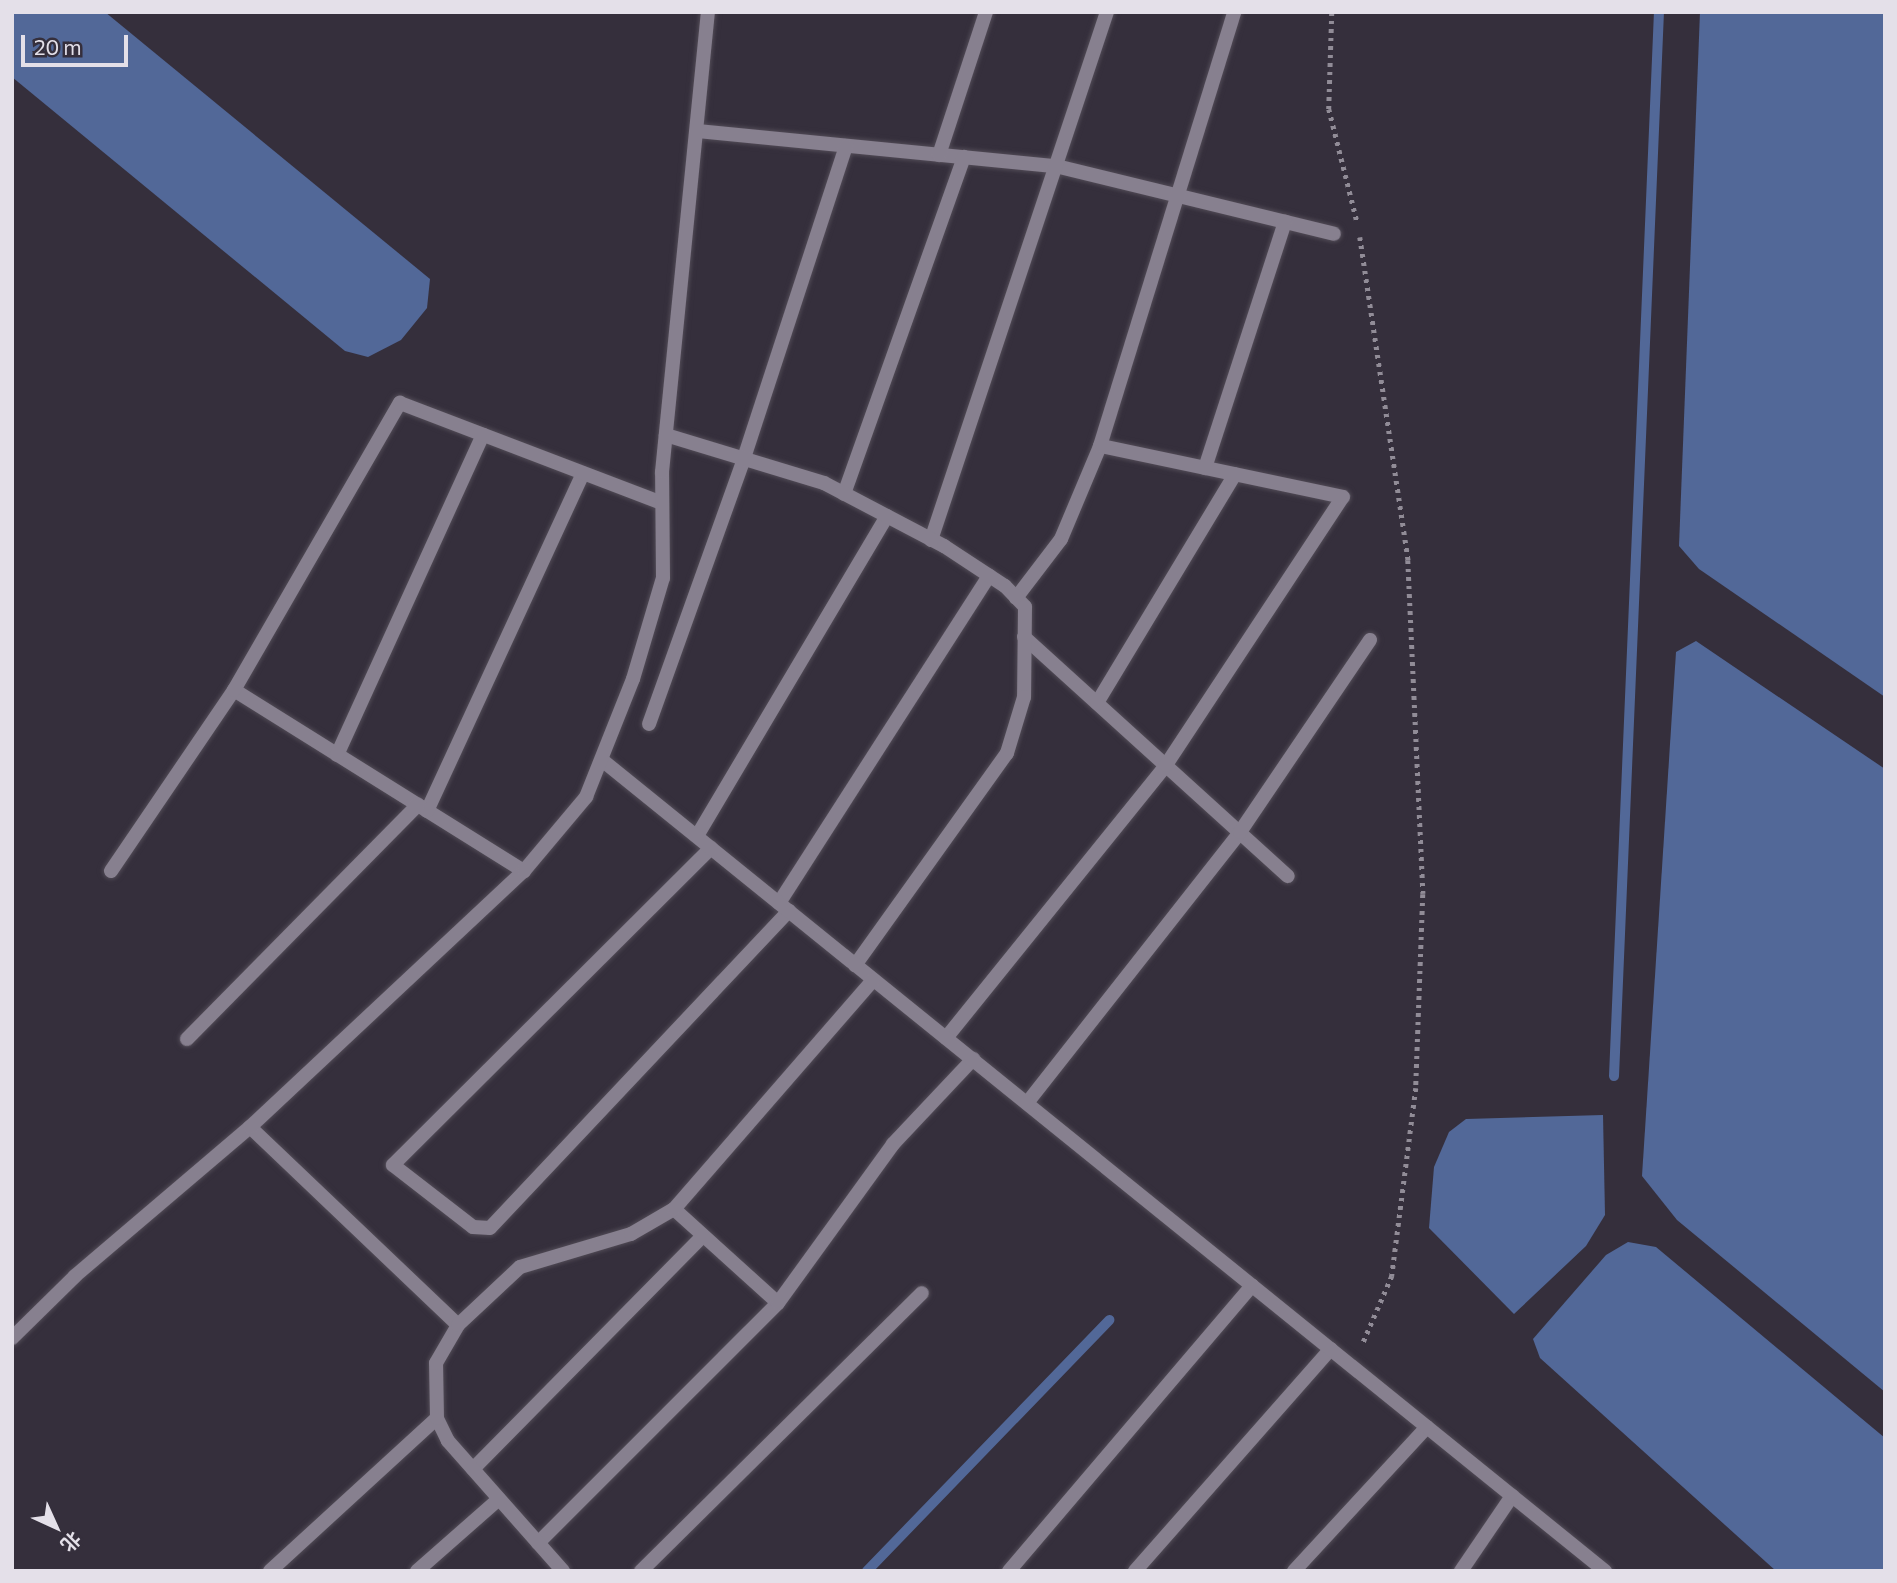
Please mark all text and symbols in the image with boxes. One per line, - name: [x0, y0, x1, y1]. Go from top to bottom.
- scale bar: [24, 21, 131, 65]
- text: 20 m: [34, 34, 82, 59]
- north arrow: [21, 1492, 91, 1562]
- text: 北: [56, 1527, 86, 1557]

